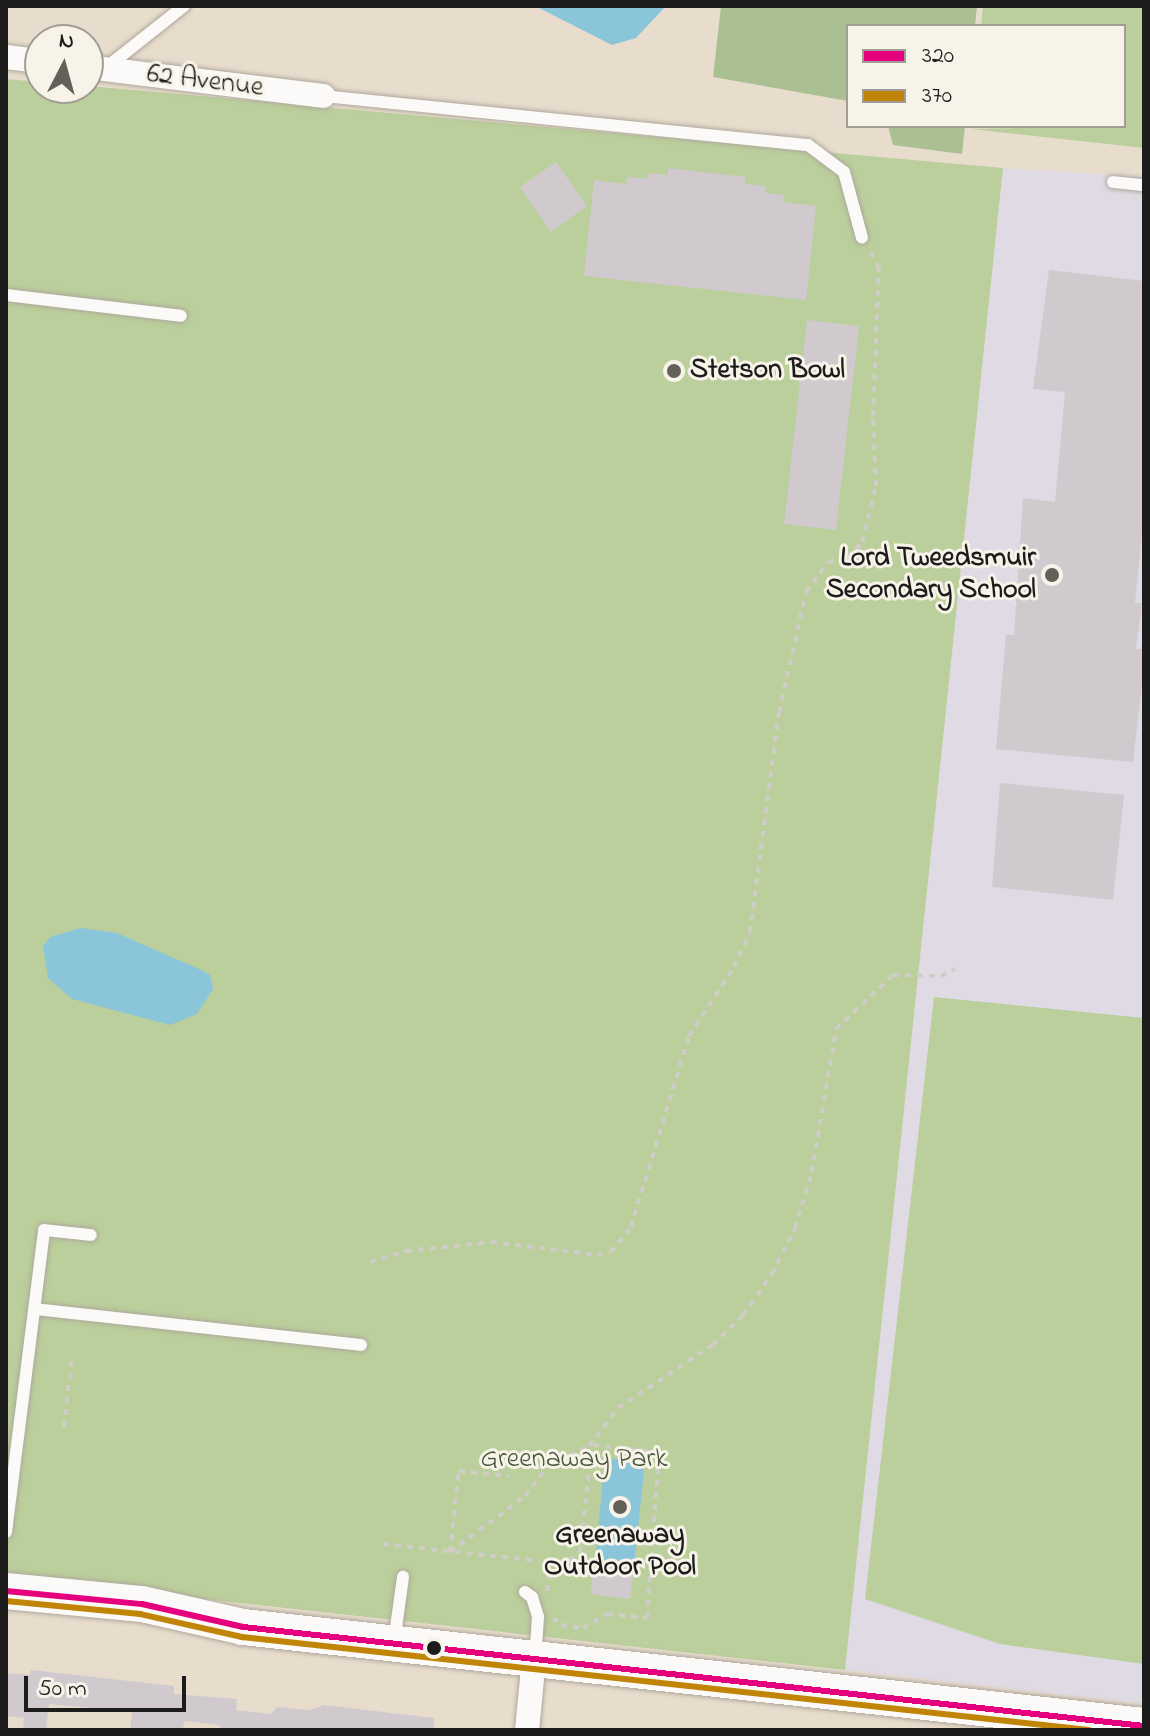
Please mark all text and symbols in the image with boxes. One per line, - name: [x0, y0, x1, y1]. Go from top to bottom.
- north arrow: [24, 24, 104, 104]
- legend: [846, 24, 1126, 128]
- text: N: [57, 25, 75, 59]
- text: 320: [922, 39, 954, 74]
- street label: 62 Avenue: [145, 58, 265, 106]
- text: 370: [922, 79, 952, 114]
- place label: Stetson Bowl: [690, 354, 845, 388]
- marker: Stetson Bowl: [665, 362, 683, 380]
- place label: Lord Tweedsmuir Secondary School: [826, 542, 1036, 608]
- marker: Lord Tweedsmuir Secondary School: [1043, 566, 1061, 584]
- park label: Greenaway Park: [481, 1443, 667, 1477]
- marker: Greenaway Outdoor Pool: [611, 1498, 629, 1516]
- place label: Greenaway Outdoor Pool: [544, 1519, 696, 1585]
- unlabelled marker: [426, 1640, 442, 1656]
- scale bar: [28, 1660, 190, 1710]
- text: 50 m: [38, 1672, 87, 1707]

